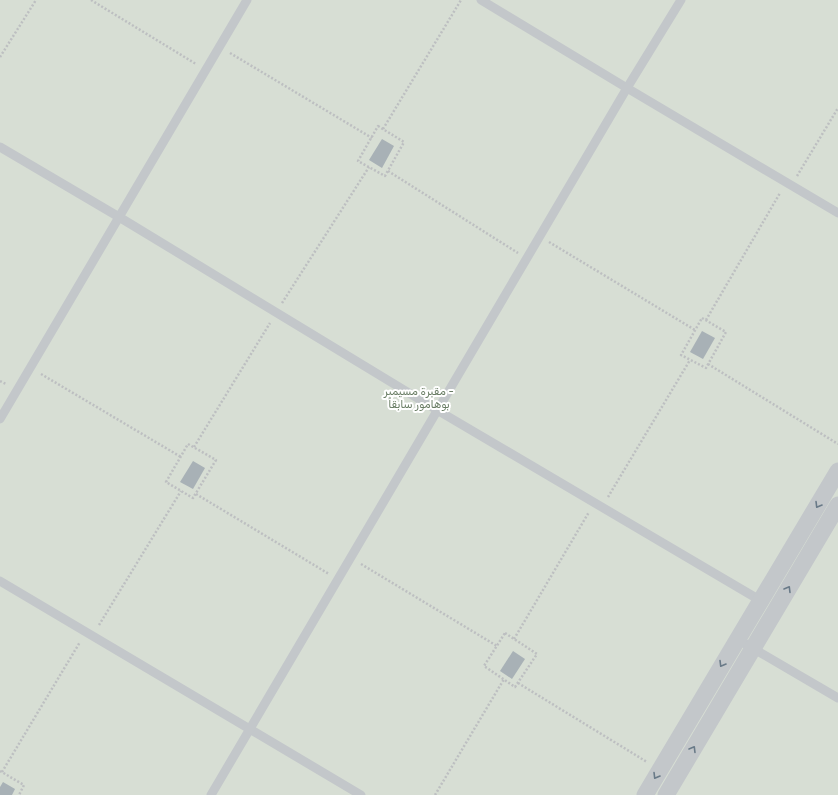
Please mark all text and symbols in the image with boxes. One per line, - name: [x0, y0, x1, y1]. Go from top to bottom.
- park label: مقبرة مسيمير - بوهامور سابقاً: [383, 385, 454, 412]
- one-way arrow: [815, 501, 823, 508]
- one-way arrow: [783, 586, 791, 593]
- one-way arrow: [720, 660, 727, 667]
- one-way arrow: [689, 746, 696, 753]
- one-way arrow: [653, 772, 660, 779]

